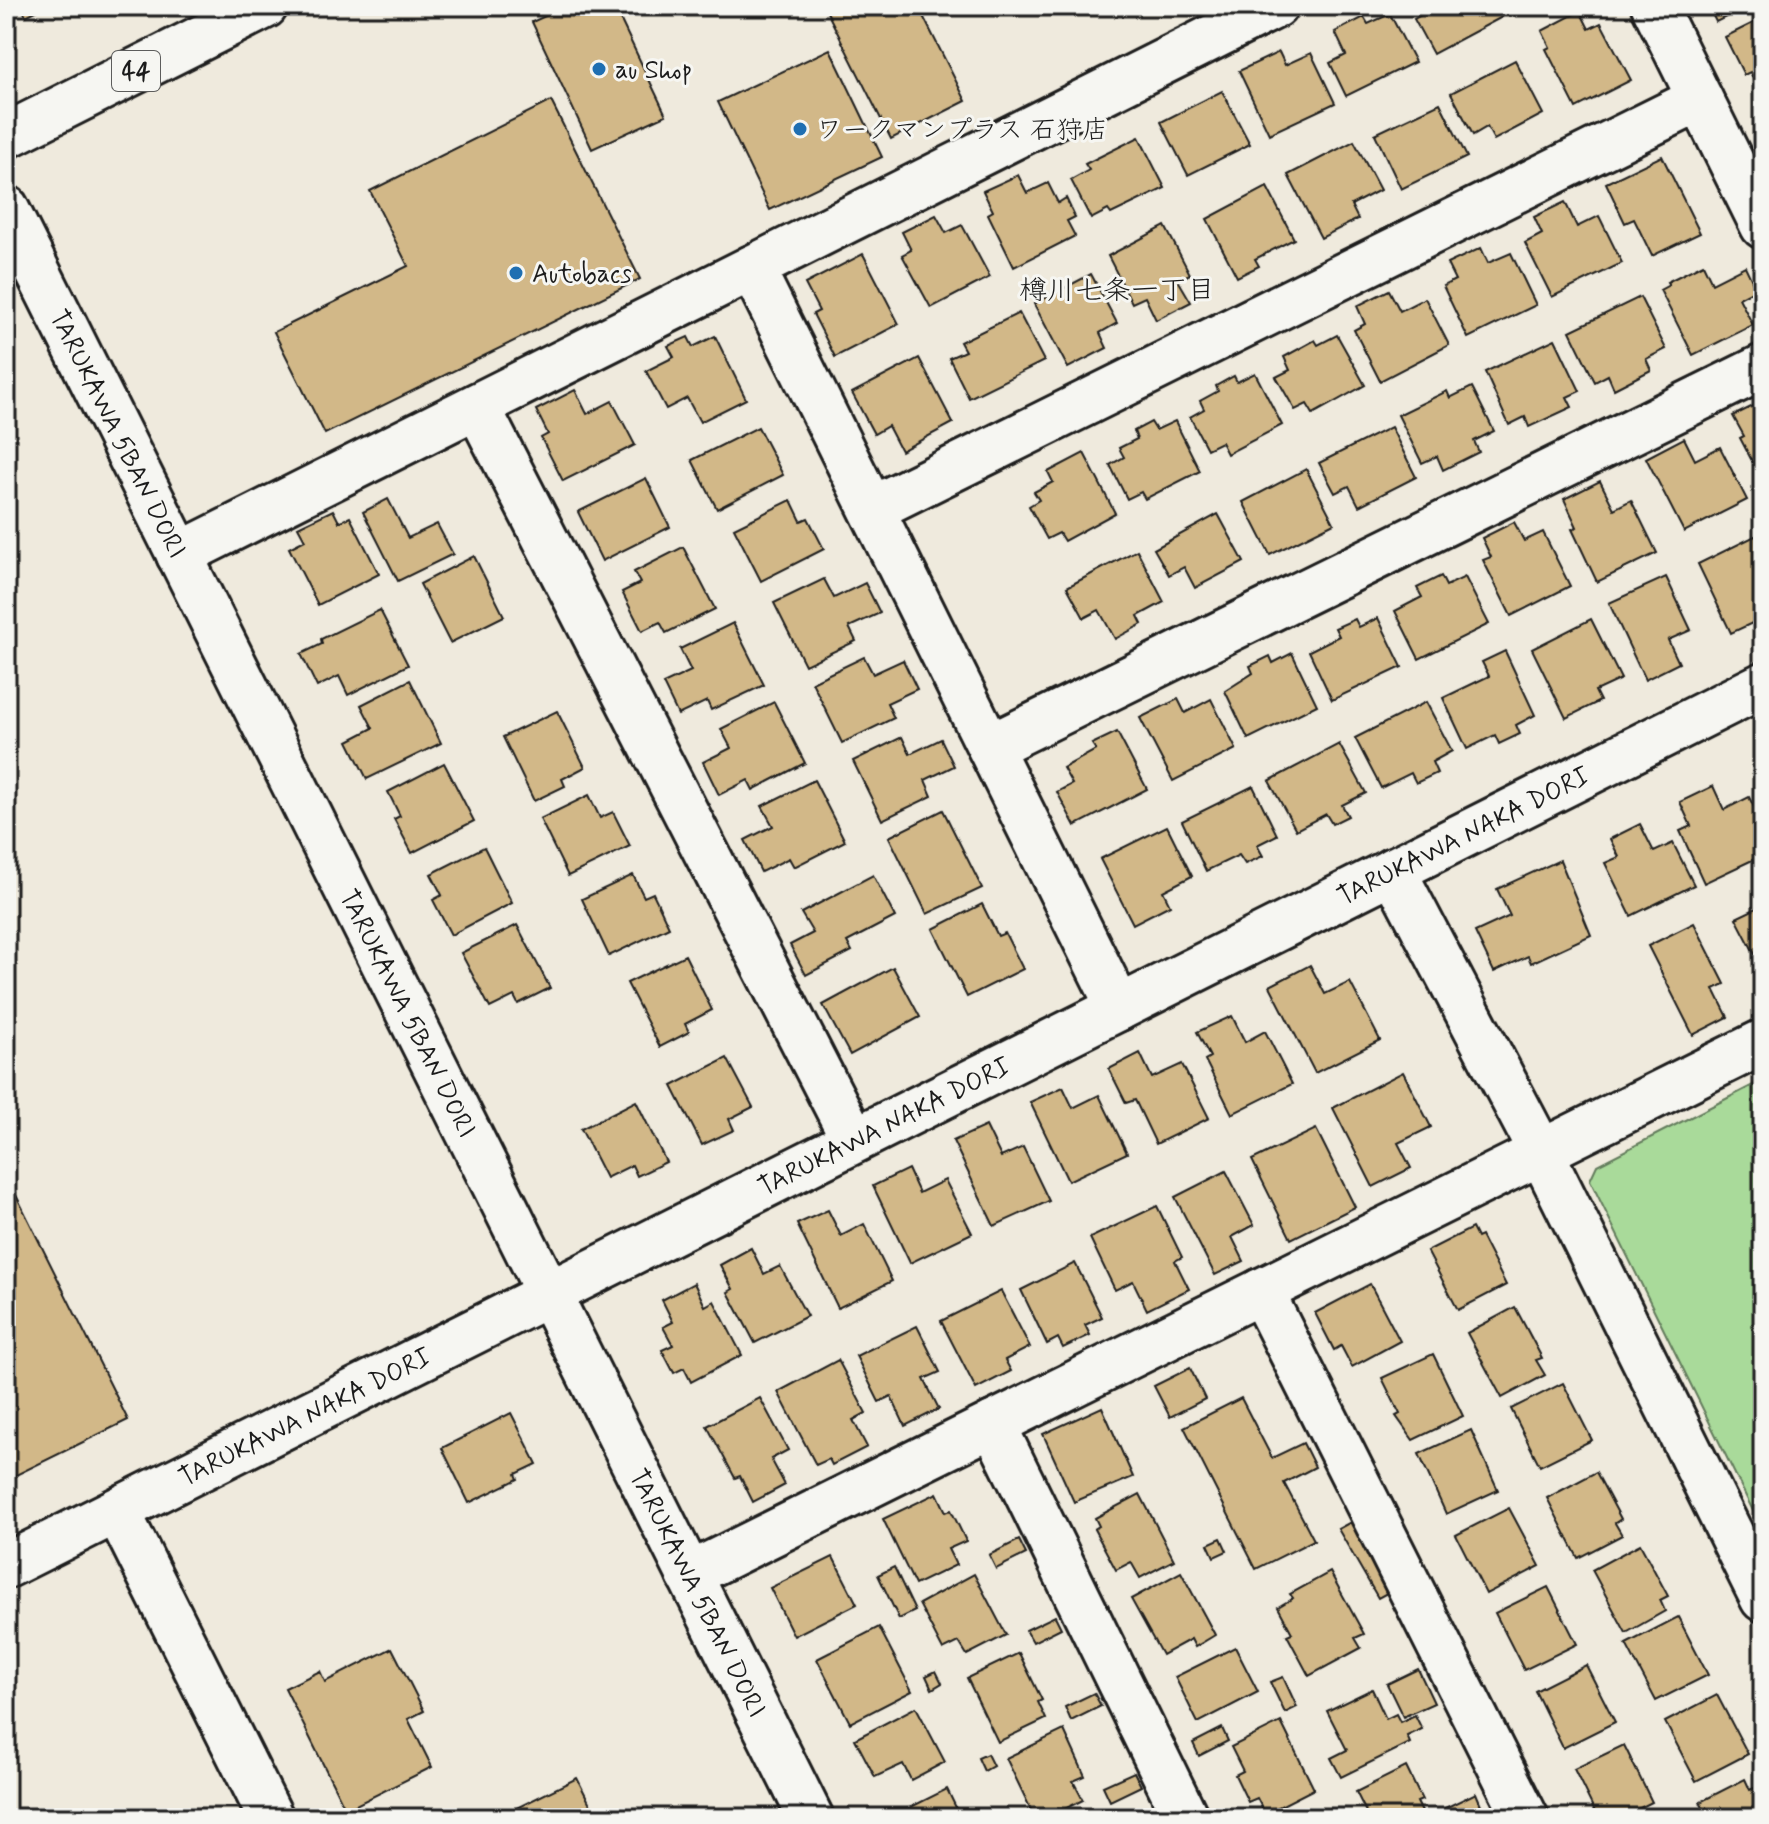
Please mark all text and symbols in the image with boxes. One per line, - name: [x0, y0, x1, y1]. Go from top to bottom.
- road number: 44: [112, 51, 160, 91]
- place label: au Shop: [615, 54, 692, 88]
- marker: au Shop: [590, 60, 608, 78]
- place label: ワークマンプラス 石狩店: [816, 114, 1108, 148]
- marker: ワークマンプラス 石狩店: [791, 120, 809, 138]
- place label: Autobacs: [532, 258, 632, 292]
- marker: Autobacs: [507, 264, 525, 282]
- district label: 樽川七条一丁目: [1019, 273, 1215, 310]
- street label: TARUKAWA 5BAN DORI: [41, 304, 193, 564]
- street label: TARUKAWA NAKA DORI: [1332, 760, 1596, 915]
- street label: TARUKAWA 5BAN DORI: [330, 884, 483, 1144]
- street label: TARUKAWA NAKA DORI: [753, 1050, 1017, 1205]
- street label: TARUKAWA NAKA DORI: [173, 1341, 437, 1496]
- street label: TARUKAWA 5BAN DORI: [620, 1464, 773, 1723]

